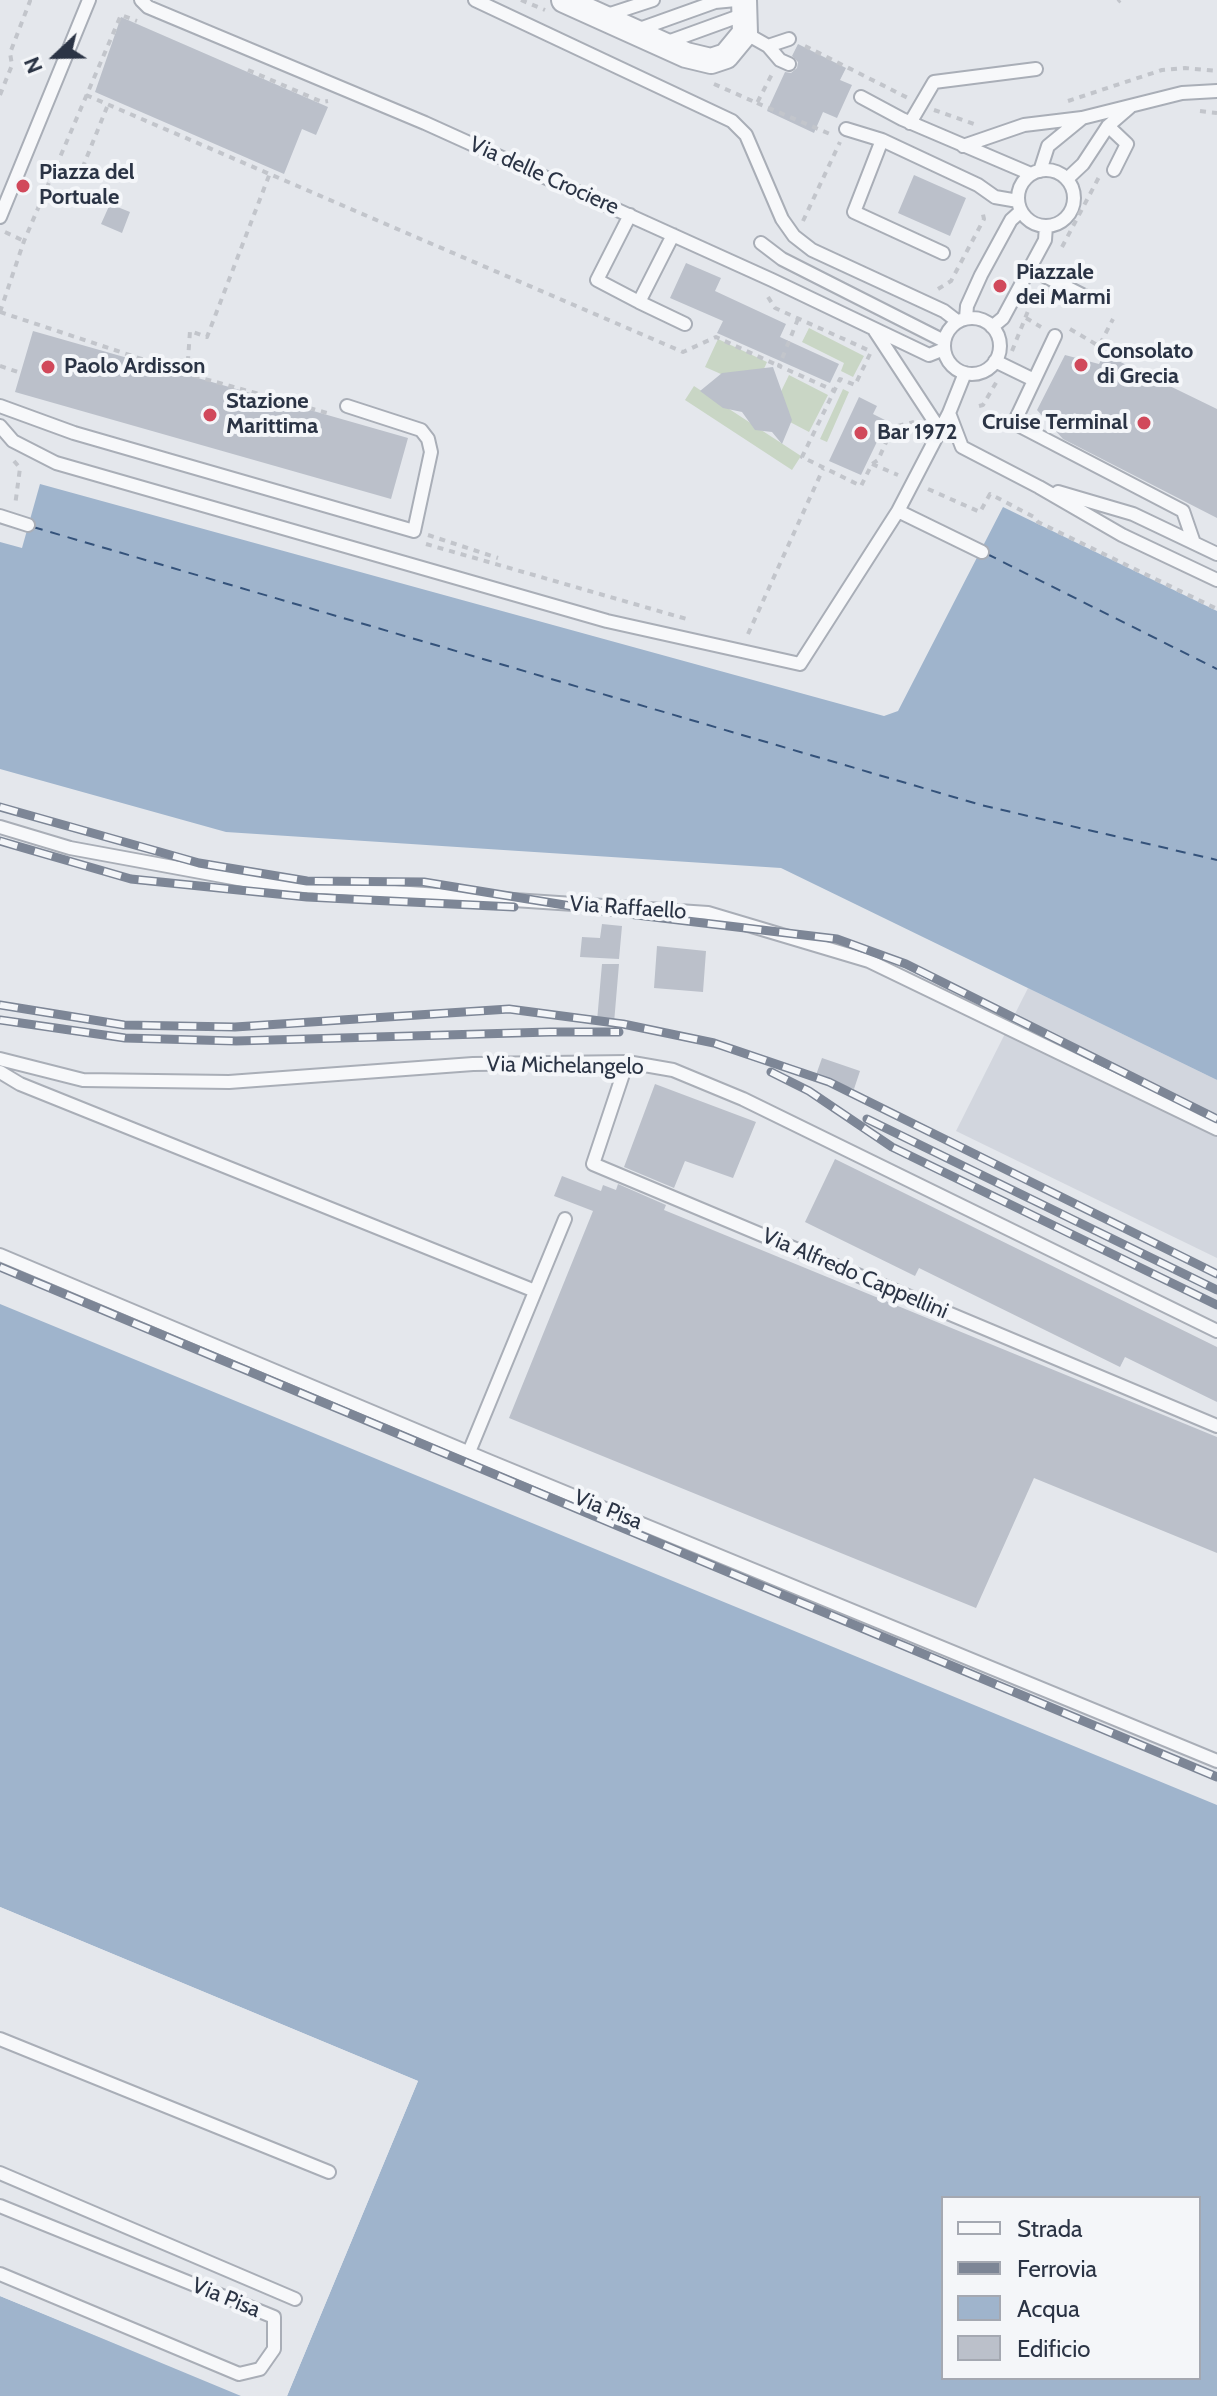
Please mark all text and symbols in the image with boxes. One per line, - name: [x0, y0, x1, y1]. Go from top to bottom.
- north arrow: [16, 16, 96, 96]
- text: N: [18, 53, 49, 77]
- street label: Via delle Crociere: [465, 131, 623, 221]
- place label: Piazza del Portuale: [39, 160, 135, 212]
- marker: Piazza del Portuale: [14, 177, 32, 195]
- place label: Piazzale dei Marmi: [1016, 260, 1111, 312]
- marker: Piazzale dei Marmi: [991, 277, 1009, 295]
- place label: Consolato di Grecia: [1097, 339, 1193, 390]
- place label: Paolo Ardisson: [64, 354, 205, 380]
- marker: Consolato di Grecia: [1072, 356, 1090, 374]
- marker: Paolo Ardisson: [39, 358, 57, 376]
- place label: Stazione Marittima: [226, 389, 318, 440]
- marker: Stazione Marittima: [201, 406, 219, 424]
- place label: Cruise Terminal: [982, 410, 1128, 436]
- marker: Cruise Terminal: [1135, 414, 1153, 432]
- place label: Bar 1972: [877, 420, 957, 446]
- marker: Bar 1972: [852, 424, 870, 442]
- street label: Via Raffaello: [569, 891, 687, 925]
- street label: Via Michelangelo: [486, 1051, 644, 1081]
- street label: Via Alfredo Cappellini: [758, 1223, 952, 1325]
- street label: Via Pisa: [570, 1484, 646, 1536]
- legend: [941, 2196, 1201, 2380]
- text: Strada: [1017, 2214, 1083, 2243]
- text: Ferrovia: [1017, 2254, 1097, 2283]
- street label: Via Pisa: [188, 2272, 264, 2324]
- text: Acqua: [1017, 2294, 1080, 2323]
- text: Edificio: [1017, 2334, 1091, 2363]

